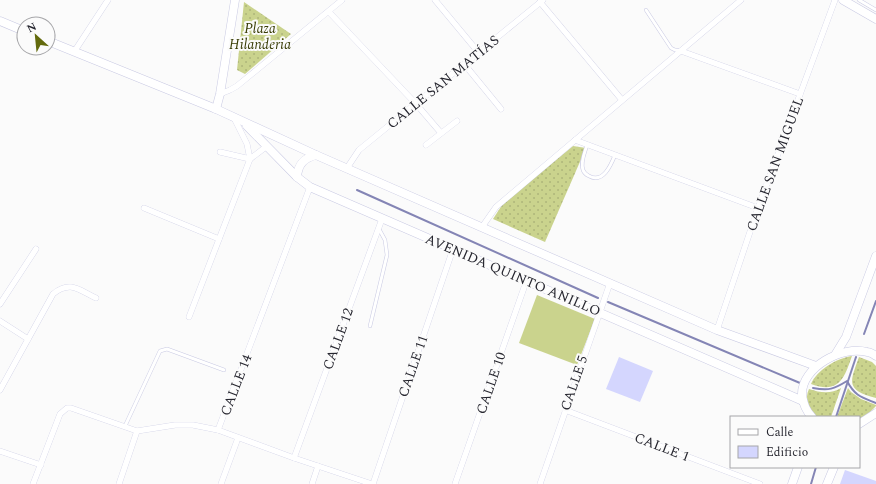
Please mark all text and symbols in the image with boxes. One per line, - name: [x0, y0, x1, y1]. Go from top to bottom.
- north arrow: [16, 16, 56, 56]
- text: N: [24, 18, 40, 37]
- park label: Plaza Hilanderia: [229, 18, 291, 55]
- street label: CALLE SAN MATÍAS: [382, 30, 504, 134]
- street label: CALLE SAN MIGUEL: [741, 94, 809, 234]
- street label: AVENIDA QUINTO ANILLO: [422, 228, 604, 322]
- street label: CALLE 12: [317, 305, 359, 373]
- street label: CALLE 11: [393, 332, 433, 400]
- street label: CALLE 10: [471, 349, 511, 417]
- street label: CALLE 14: [215, 351, 257, 419]
- street label: CALLE 5: [555, 352, 593, 414]
- legend: [730, 416, 860, 468]
- text: Calle: [766, 423, 794, 442]
- street label: CALLE 1: [631, 427, 693, 467]
- text: Edificio: [766, 443, 808, 462]

